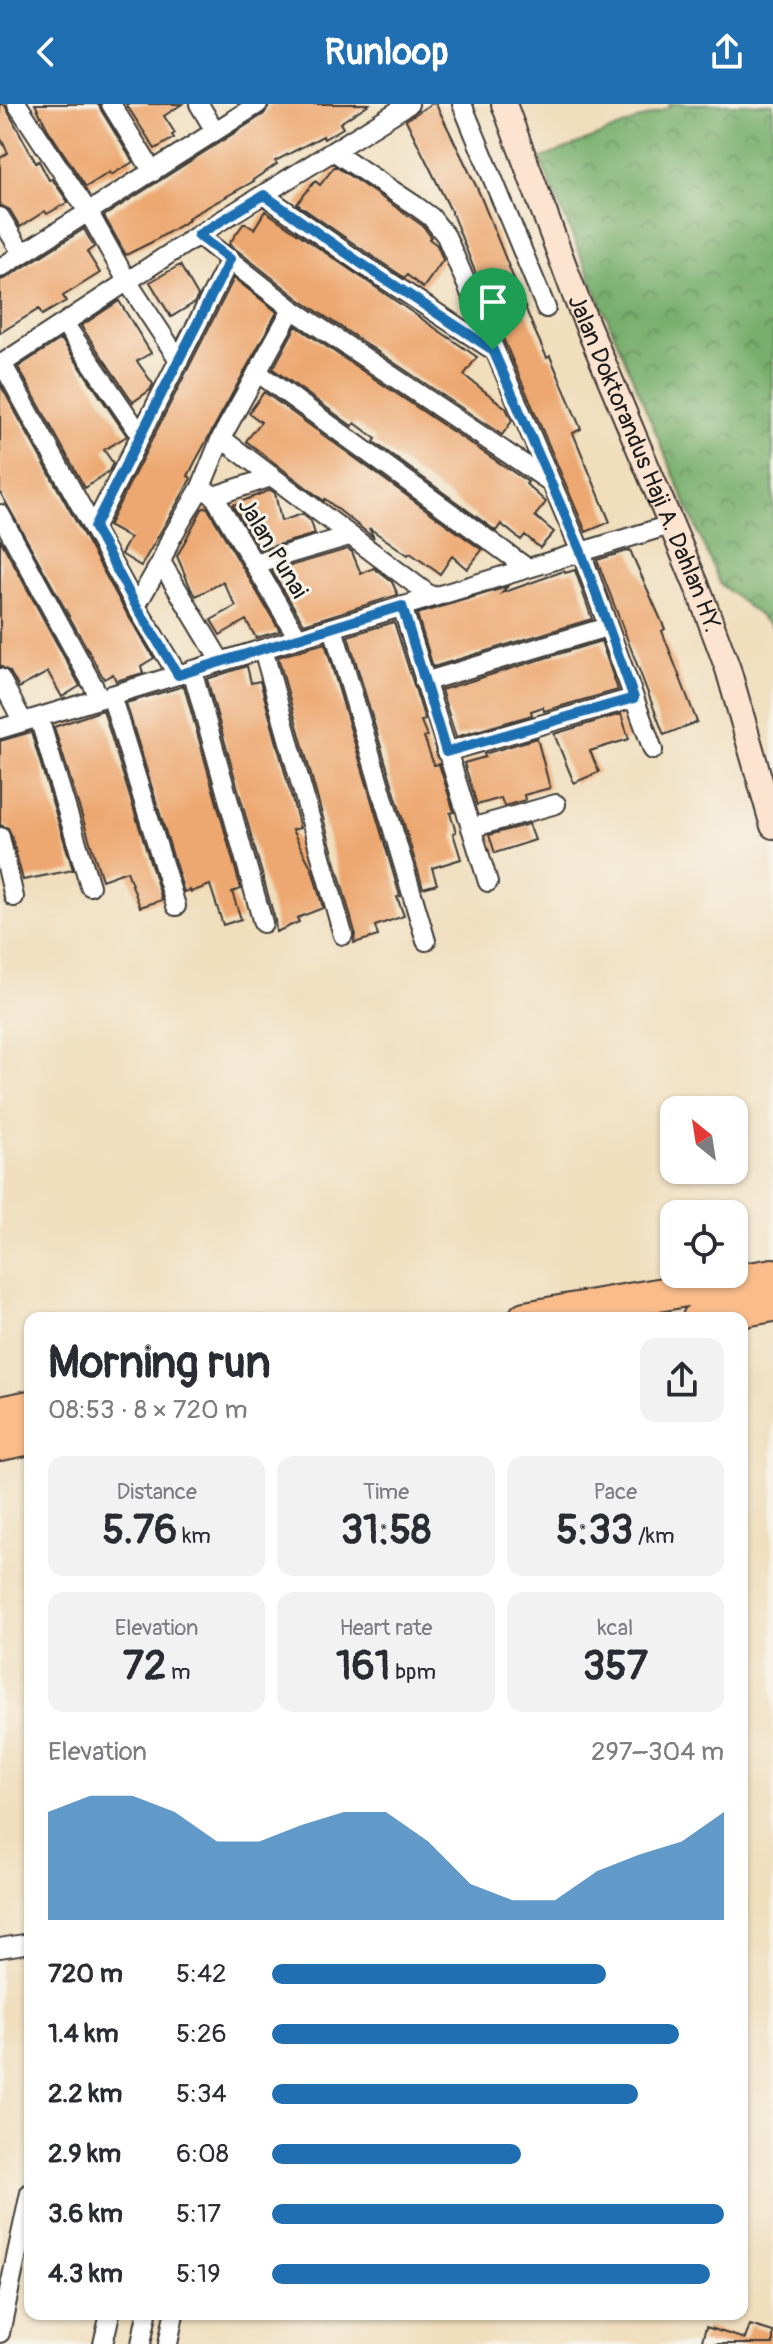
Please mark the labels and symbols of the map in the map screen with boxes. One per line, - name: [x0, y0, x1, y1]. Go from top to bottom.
- pin: [459, 268, 527, 350]
- street label: Jalan Doktorandus Haji A. Dahlan HY.: [561, 290, 727, 636]
- street label: Jalan Punai: [231, 493, 314, 604]
- north arrow: [660, 1096, 748, 1184]

